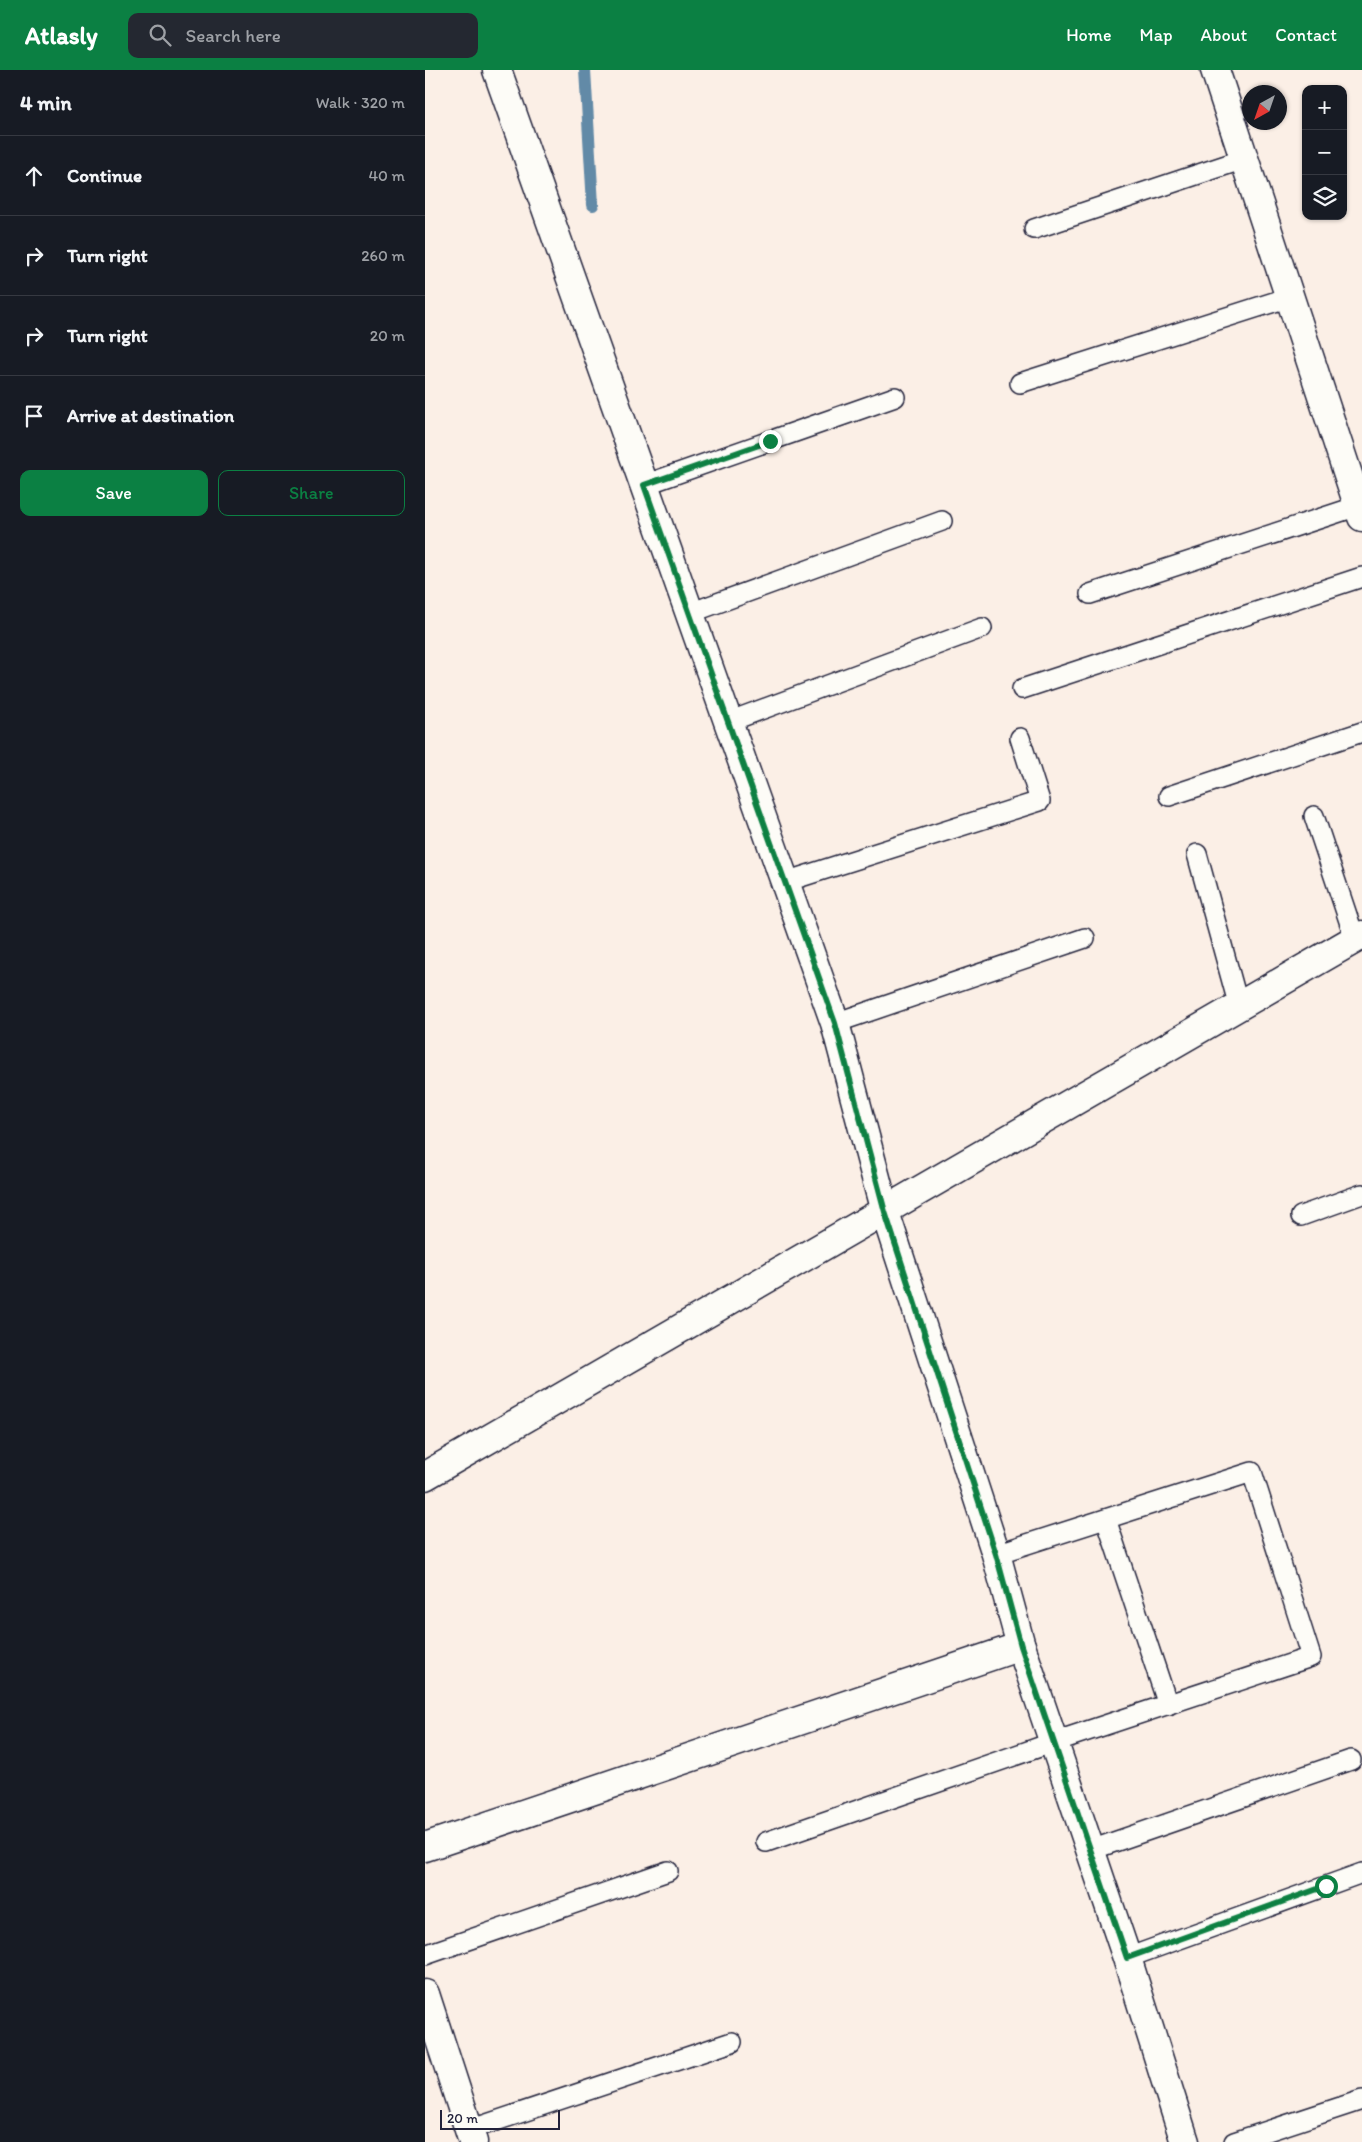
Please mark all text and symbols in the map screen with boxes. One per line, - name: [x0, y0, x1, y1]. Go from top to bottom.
- search box: [128, 13, 478, 58]
- text: Atlasly: [25, 21, 98, 50]
- icon: search: [146, 21, 174, 49]
- text: Search here: [186, 24, 281, 47]
- text: Home: [1066, 24, 1112, 46]
- text: Map: [1140, 24, 1173, 46]
- text: About: [1201, 24, 1247, 46]
- text: Contact: [1275, 24, 1337, 46]
- north arrow: [1242, 85, 1287, 130]
- map controls: [1302, 85, 1347, 220]
- button: +: [1302, 85, 1347, 130]
- text: 4 min: [20, 90, 72, 115]
- text: Walk · 320 m: [316, 93, 405, 112]
- button: −: [1302, 130, 1347, 175]
- icon: ahead: [20, 162, 48, 190]
- text: Continue: [67, 164, 142, 187]
- text: 40 m: [368, 166, 405, 185]
- button: layers: [1302, 175, 1347, 220]
- icon: right: [20, 242, 48, 270]
- text: Turn right: [67, 244, 148, 267]
- text: 260 m: [361, 246, 405, 265]
- icon: right: [20, 322, 48, 350]
- text: Turn right: [67, 324, 148, 347]
- text: 20 m: [370, 326, 405, 345]
- icon: arrive: [20, 402, 48, 430]
- text: Arrive at destination: [67, 404, 234, 427]
- route end: [759, 430, 782, 453]
- button: Save: [20, 470, 208, 516]
- button: Share: [218, 470, 405, 516]
- route start: [1315, 1875, 1338, 1898]
- scale bar: [440, 2107, 560, 2130]
- text: 20 m: [447, 2110, 478, 2127]

